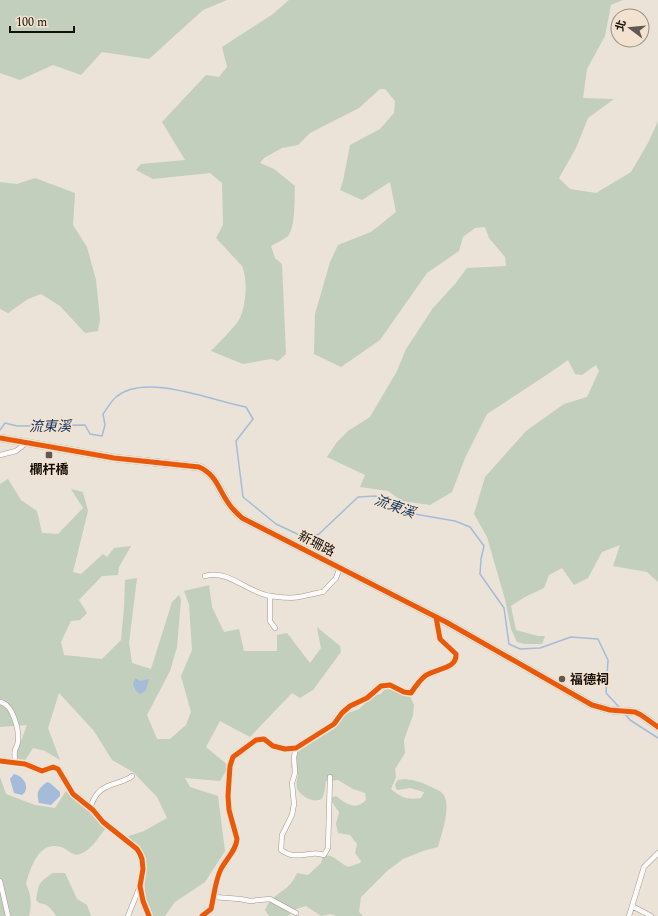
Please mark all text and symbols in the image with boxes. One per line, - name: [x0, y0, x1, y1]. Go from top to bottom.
- scale bar: [10, 8, 74, 34]
- north arrow: [610, 8, 650, 48]
- text: 100 m: [16, 13, 47, 32]
- text: 北: [611, 18, 631, 33]
- water label: 流東溪: [29, 416, 73, 437]
- marker: 欄杆橋: [44, 450, 54, 460]
- place label: 欄杆橋: [29, 460, 69, 480]
- water label: 流東溪: [372, 489, 420, 524]
- street label: 新珊路: [295, 526, 338, 562]
- place label: 福德祠: [570, 670, 609, 690]
- marker: 福德祠: [557, 674, 567, 684]

